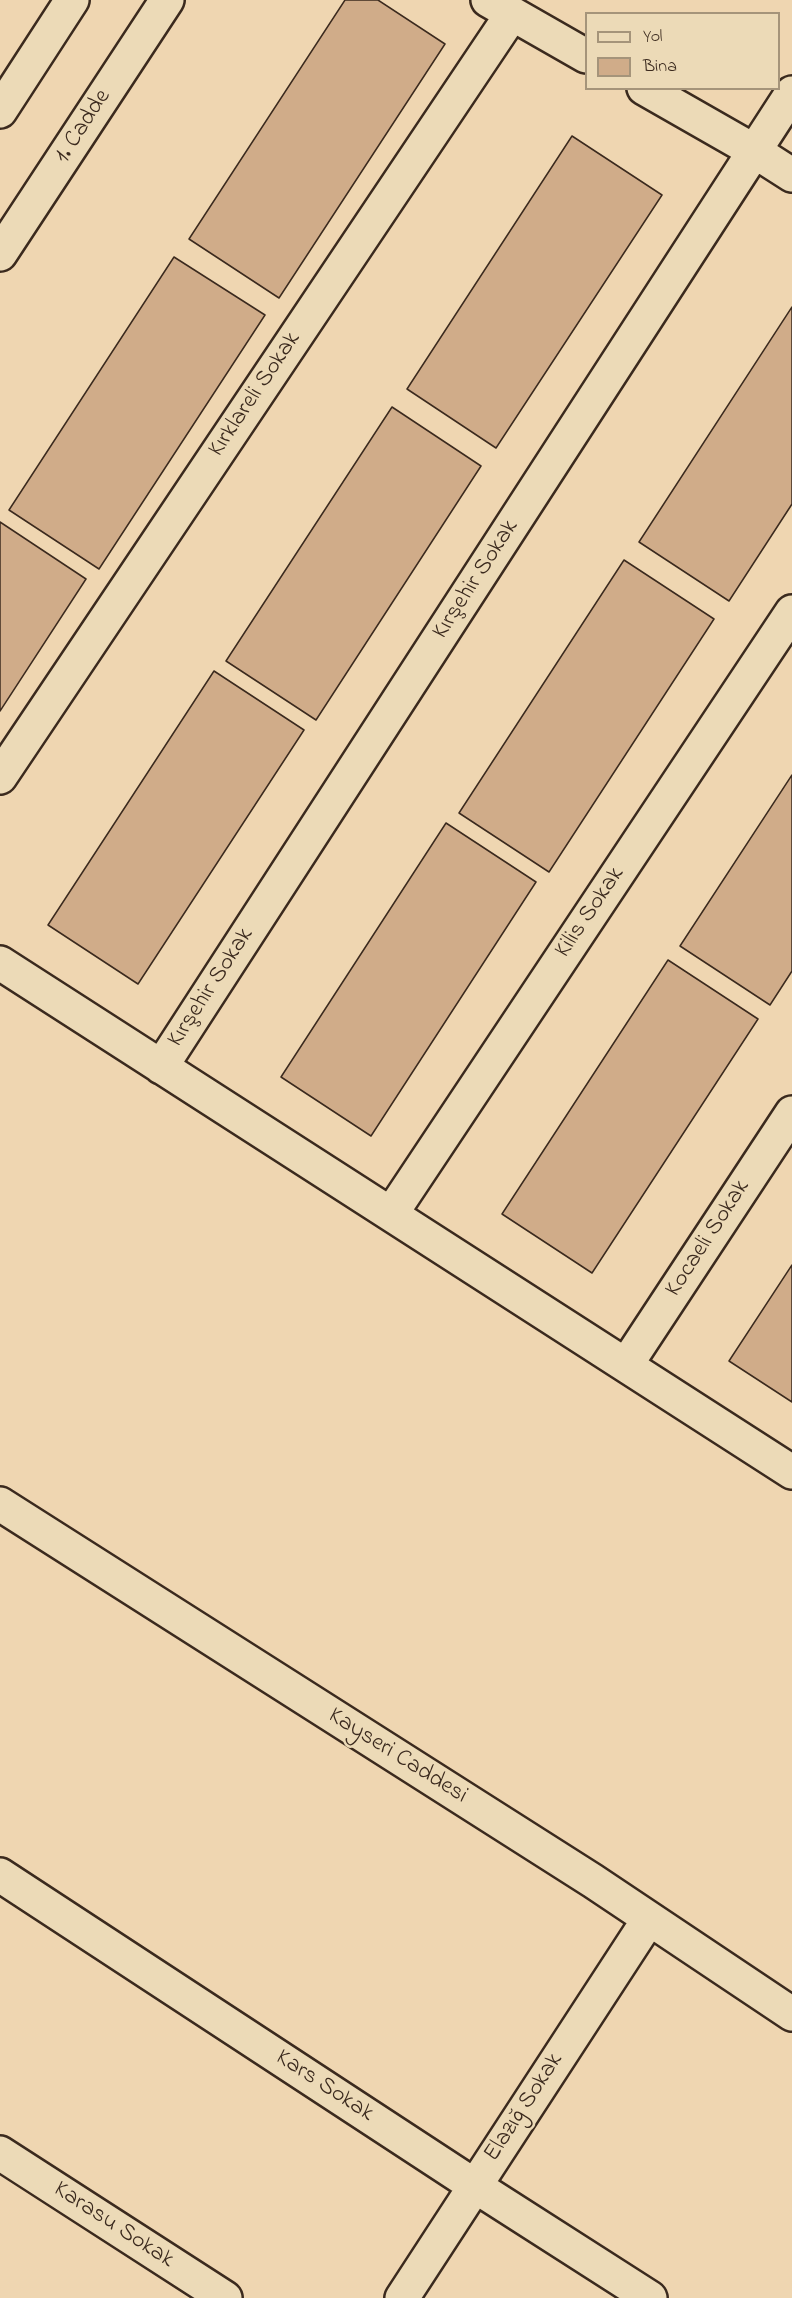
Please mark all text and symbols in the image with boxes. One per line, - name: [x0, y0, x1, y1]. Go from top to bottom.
- legend: [585, 12, 780, 90]
- text: Yol: [643, 24, 663, 50]
- text: Bina: [643, 54, 677, 80]
- street label: 1. Cadde: [49, 85, 119, 169]
- street label: Kırklareli Sokak: [204, 327, 308, 463]
- street label: Kırşehir Sokak: [428, 515, 526, 645]
- street label: Kilis Sokak: [550, 862, 632, 964]
- street label: Kırşehir Sokak: [163, 923, 261, 1053]
- street label: Kocaeli Sokak: [660, 1175, 758, 1303]
- street label: Kayseri Caddesi: [322, 1703, 472, 1811]
- street label: Kars Sokak: [269, 2045, 379, 2129]
- street label: Elazığ Sokak: [479, 2048, 571, 2168]
- street label: Karasu Sokak: [47, 2176, 179, 2276]

